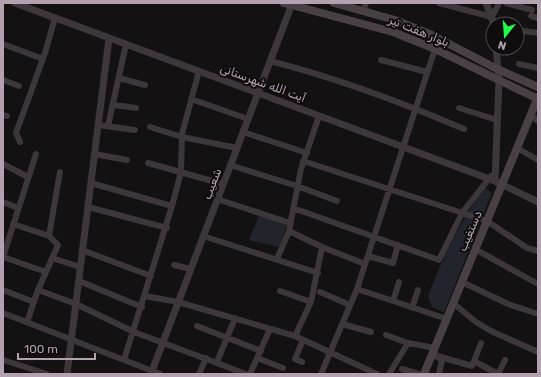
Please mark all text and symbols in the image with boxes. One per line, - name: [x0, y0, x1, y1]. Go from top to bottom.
- street label: بلوار هفت تیر: [385, 12, 451, 50]
- north arrow: [485, 16, 525, 56]
- text: N: [496, 38, 508, 52]
- street label: آیت الله شهرستانی: [218, 61, 308, 106]
- street label: شعیب: [200, 166, 224, 202]
- street label: دستغیب: [455, 208, 485, 253]
- scale bar: [18, 335, 95, 361]
- text: 100 m: [24, 342, 58, 356]

